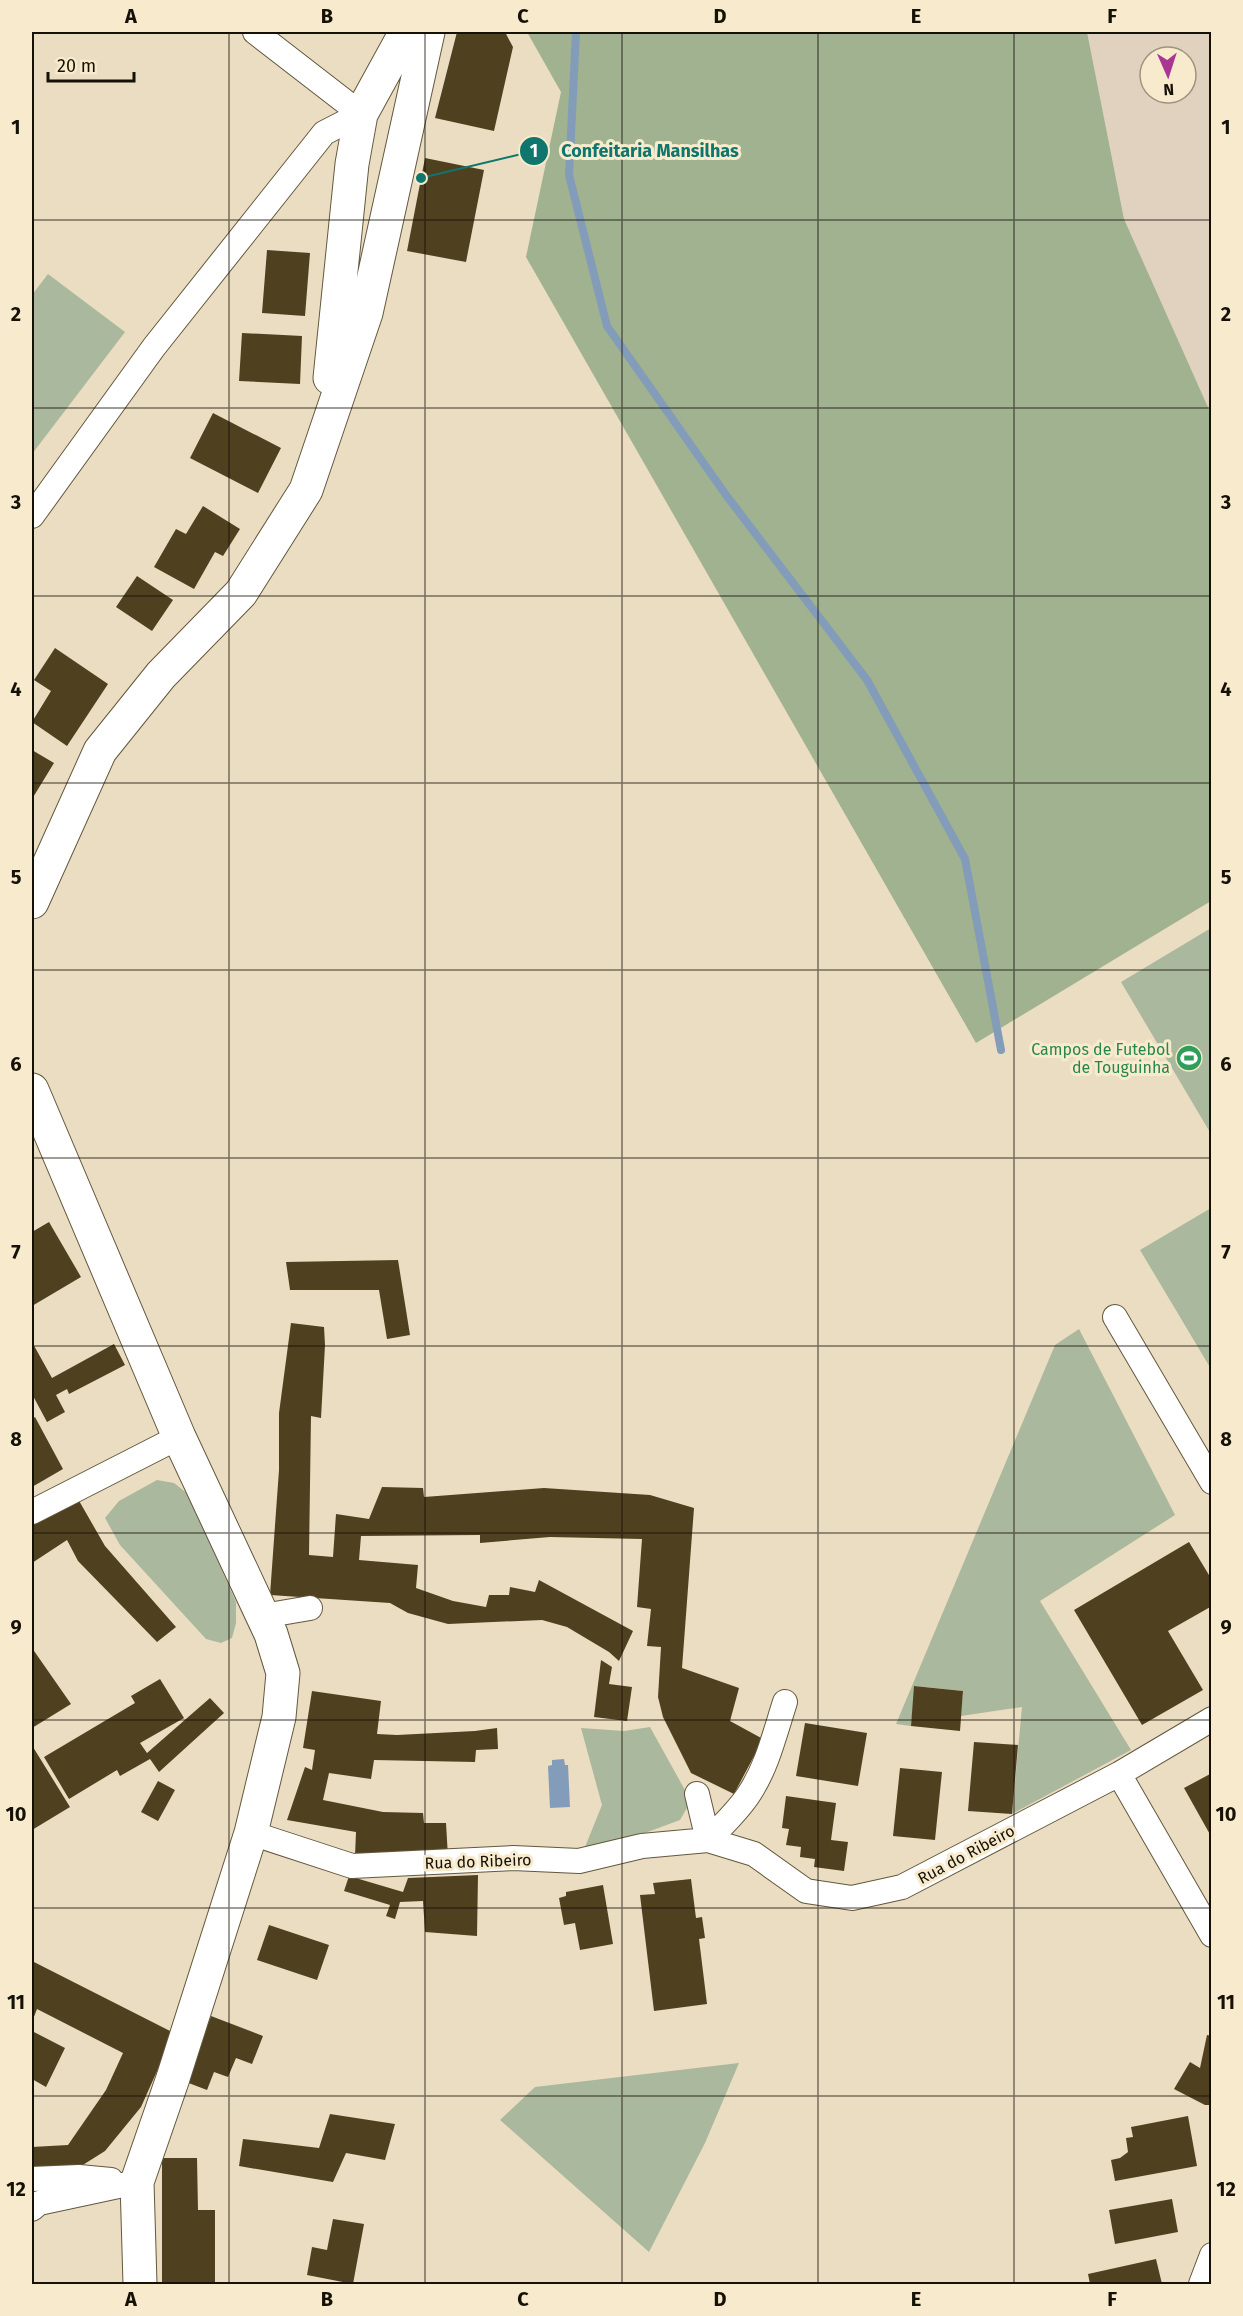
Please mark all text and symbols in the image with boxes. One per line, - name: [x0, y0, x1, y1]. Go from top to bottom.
- text: A: [124, 4, 138, 28]
- text: B: [321, 4, 333, 28]
- text: C: [517, 4, 529, 28]
- text: D: [713, 4, 727, 28]
- text: E: [911, 4, 921, 28]
- text: F: [1107, 4, 1117, 28]
- scale bar: [48, 45, 134, 83]
- north arrow: [1138, 45, 1198, 105]
- text: 20 m: [57, 55, 96, 77]
- text: N: [1163, 80, 1175, 99]
- text: 1: [11, 115, 21, 139]
- text: 1: [1221, 115, 1231, 139]
- callout: Confeitaria Mansilhas: [519, 133, 750, 169]
- text: 1: [530, 140, 538, 162]
- text: Confeitaria Mansilhas: [561, 140, 739, 162]
- text: 2: [11, 302, 21, 326]
- text: 2: [1221, 302, 1231, 326]
- text: 3: [10, 490, 21, 514]
- text: 3: [1220, 490, 1231, 514]
- text: 4: [10, 677, 22, 701]
- text: 4: [1220, 677, 1232, 701]
- text: 5: [11, 865, 22, 889]
- text: 5: [1221, 865, 1232, 889]
- place label: Campos de Futebol de Touguinha: [1031, 1040, 1170, 1077]
- sports icon: Campos de Futebol de Touguinha: [1174, 1043, 1204, 1073]
- text: 6: [10, 1052, 22, 1076]
- text: 6: [1220, 1052, 1232, 1076]
- text: 7: [11, 1240, 21, 1264]
- text: 7: [1221, 1240, 1231, 1264]
- text: 8: [10, 1427, 22, 1451]
- text: 8: [1220, 1427, 1232, 1451]
- text: 9: [10, 1615, 22, 1639]
- text: 9: [1220, 1615, 1232, 1639]
- text: 10: [6, 1802, 26, 1826]
- text: 10: [1216, 1802, 1236, 1826]
- street label: Rua do Ribeiro: [915, 1821, 1018, 1888]
- street label: Rua do Ribeiro: [424, 1850, 532, 1873]
- text: 11: [7, 1990, 25, 2014]
- text: 11: [1217, 1990, 1235, 2014]
- text: 12: [6, 2177, 26, 2201]
- text: 12: [1216, 2177, 1236, 2201]
- text: A: [124, 2287, 138, 2311]
- text: B: [321, 2287, 333, 2311]
- text: C: [517, 2287, 529, 2311]
- text: D: [713, 2287, 727, 2311]
- text: E: [911, 2287, 921, 2311]
- text: F: [1107, 2287, 1117, 2311]

